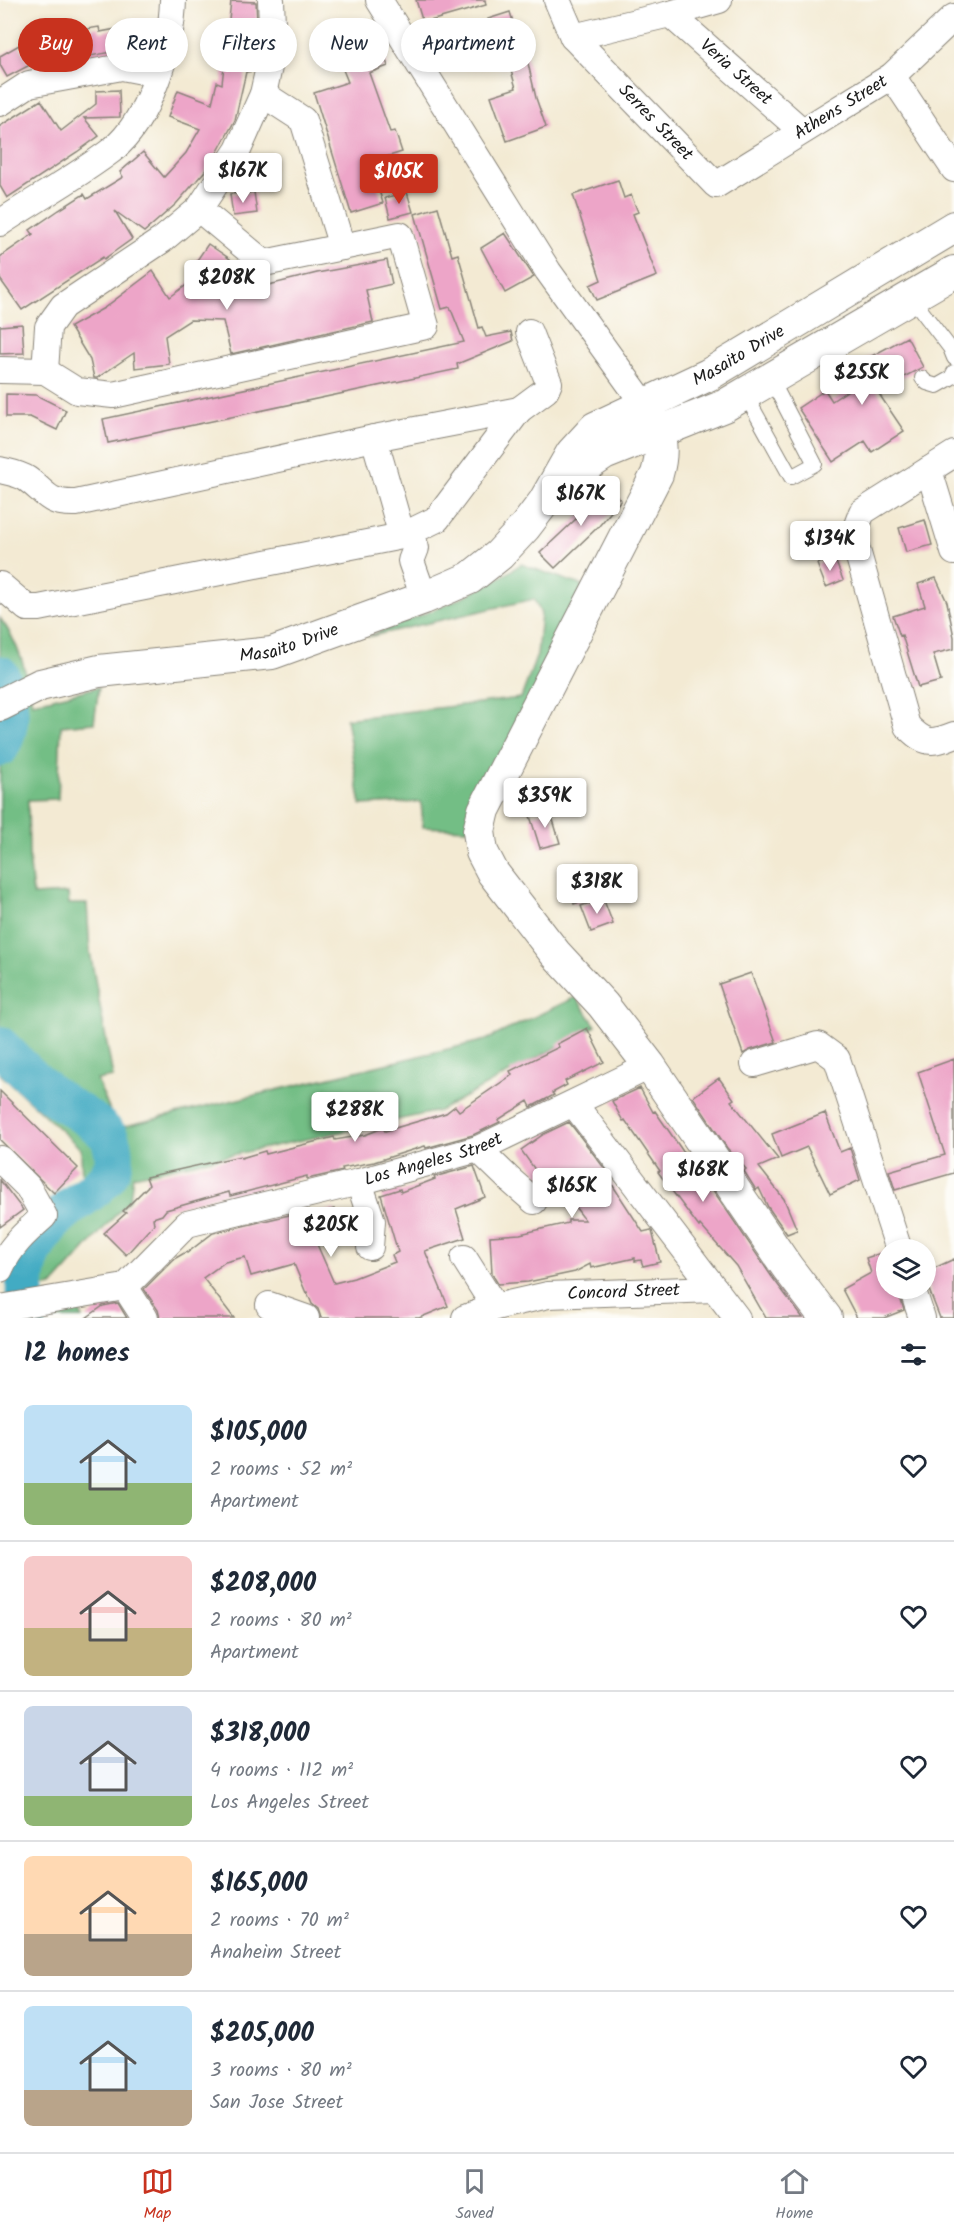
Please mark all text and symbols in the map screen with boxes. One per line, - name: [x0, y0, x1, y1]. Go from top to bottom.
- chip: Buy: [18, 18, 93, 72]
- chip: Rent: [105, 18, 188, 72]
- chip: Filters: [200, 18, 297, 72]
- chip: New: [309, 18, 389, 72]
- chip: Apartment: [401, 18, 536, 72]
- street label: Veria Street: [693, 32, 780, 114]
- street label: Athens Street: [788, 67, 894, 148]
- street label: Serres Street: [611, 77, 701, 169]
- pin: $167K: [201, 153, 285, 204]
- pin: $105K: [357, 154, 441, 205]
- text: $167K: [218, 156, 268, 188]
- text: $105K: [374, 157, 424, 189]
- pin: $208K: [185, 260, 269, 311]
- text: $208K: [198, 263, 256, 295]
- street label: Masaito Drive: [688, 317, 791, 395]
- pin: $255K: [820, 355, 904, 406]
- text: $255K: [834, 358, 890, 390]
- pin: $167K: [539, 476, 623, 527]
- text: $167K: [556, 479, 606, 511]
- pin: $134K: [788, 521, 872, 572]
- text: $134K: [804, 524, 856, 556]
- street label: Masaito Drive: [238, 615, 343, 671]
- pin: $359K: [503, 778, 587, 829]
- text: $359K: [517, 781, 573, 813]
- pin: $318K: [555, 864, 639, 915]
- text: $318K: [571, 867, 623, 899]
- pin: $288K: [313, 1092, 397, 1143]
- text: $288K: [325, 1095, 385, 1127]
- street label: Los Angeles Street: [361, 1124, 509, 1194]
- pin: $168K: [661, 1152, 745, 1203]
- text: $168K: [677, 1155, 729, 1187]
- pin: $165K: [530, 1168, 614, 1219]
- text: $165K: [547, 1171, 597, 1203]
- pin: $205K: [289, 1207, 373, 1258]
- text: $205K: [303, 1210, 359, 1242]
- map controls: [876, 1239, 936, 1299]
- button: layers: [876, 1239, 936, 1299]
- street label: Concord Street: [567, 1276, 681, 1309]
- text: 12 homes: [24, 1333, 130, 1375]
- icon: filters: [897, 1338, 930, 1371]
- text: $105,000: [210, 1412, 307, 1454]
- icon: home: [72, 1429, 144, 1501]
- icon: heart: [897, 1449, 930, 1482]
- text: 2 rooms · 52 m²: [210, 1454, 352, 1486]
- text: Apartment: [210, 1486, 299, 1518]
- text: $208,000: [210, 1563, 316, 1605]
- icon: home: [72, 1580, 144, 1652]
- icon: heart: [897, 1600, 930, 1633]
- text: 2 rooms · 80 m²: [210, 1605, 352, 1637]
- text: Apartment: [210, 1637, 299, 1669]
- text: $318,000: [210, 1713, 310, 1755]
- icon: home: [72, 1730, 144, 1802]
- icon: heart: [897, 1750, 930, 1783]
- text: 4 rooms · 112 m²: [210, 1755, 353, 1787]
- text: Los Angeles Street: [210, 1787, 369, 1819]
- text: $165,000: [210, 1863, 307, 1905]
- icon: home: [72, 1880, 144, 1952]
- icon: heart: [897, 1900, 930, 1933]
- text: 2 rooms · 70 m²: [210, 1905, 349, 1937]
- text: Anaheim Street: [210, 1937, 341, 1969]
- text: $205,000: [210, 2013, 314, 2055]
- icon: home: [72, 2030, 144, 2102]
- icon: heart: [897, 2050, 930, 2083]
- text: 3 rooms · 80 m²: [210, 2055, 352, 2087]
- text: San Jose Street: [210, 2087, 343, 2119]
- tab: Map: [141, 2165, 174, 2226]
- tab: Saved: [456, 2165, 494, 2226]
- tab: Home: [775, 2165, 813, 2226]

